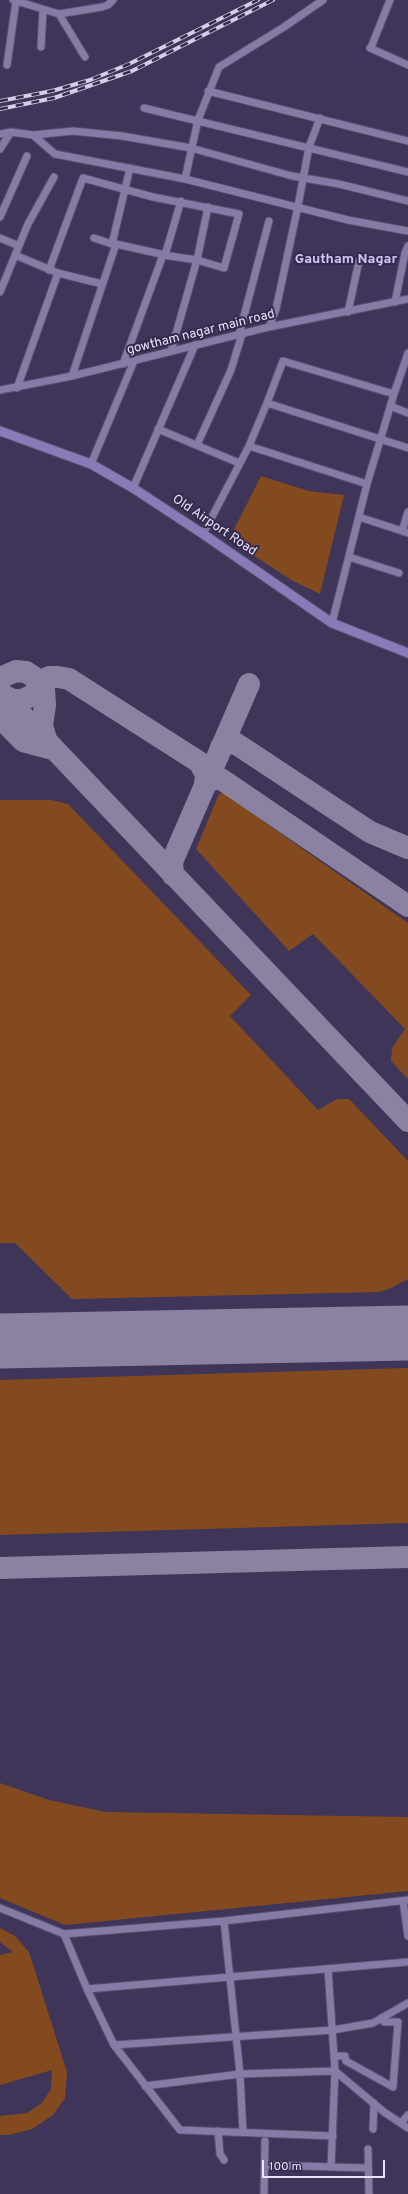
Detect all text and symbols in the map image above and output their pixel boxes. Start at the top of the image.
district label: Gautham Nagar [295,252,397,268]
street label: gowtham nagar main road [125,307,277,359]
street label: Old Airport Road [169,492,259,560]
scale bar [264,2152,387,2178]
text: 100 m [269,2159,302,2175]

